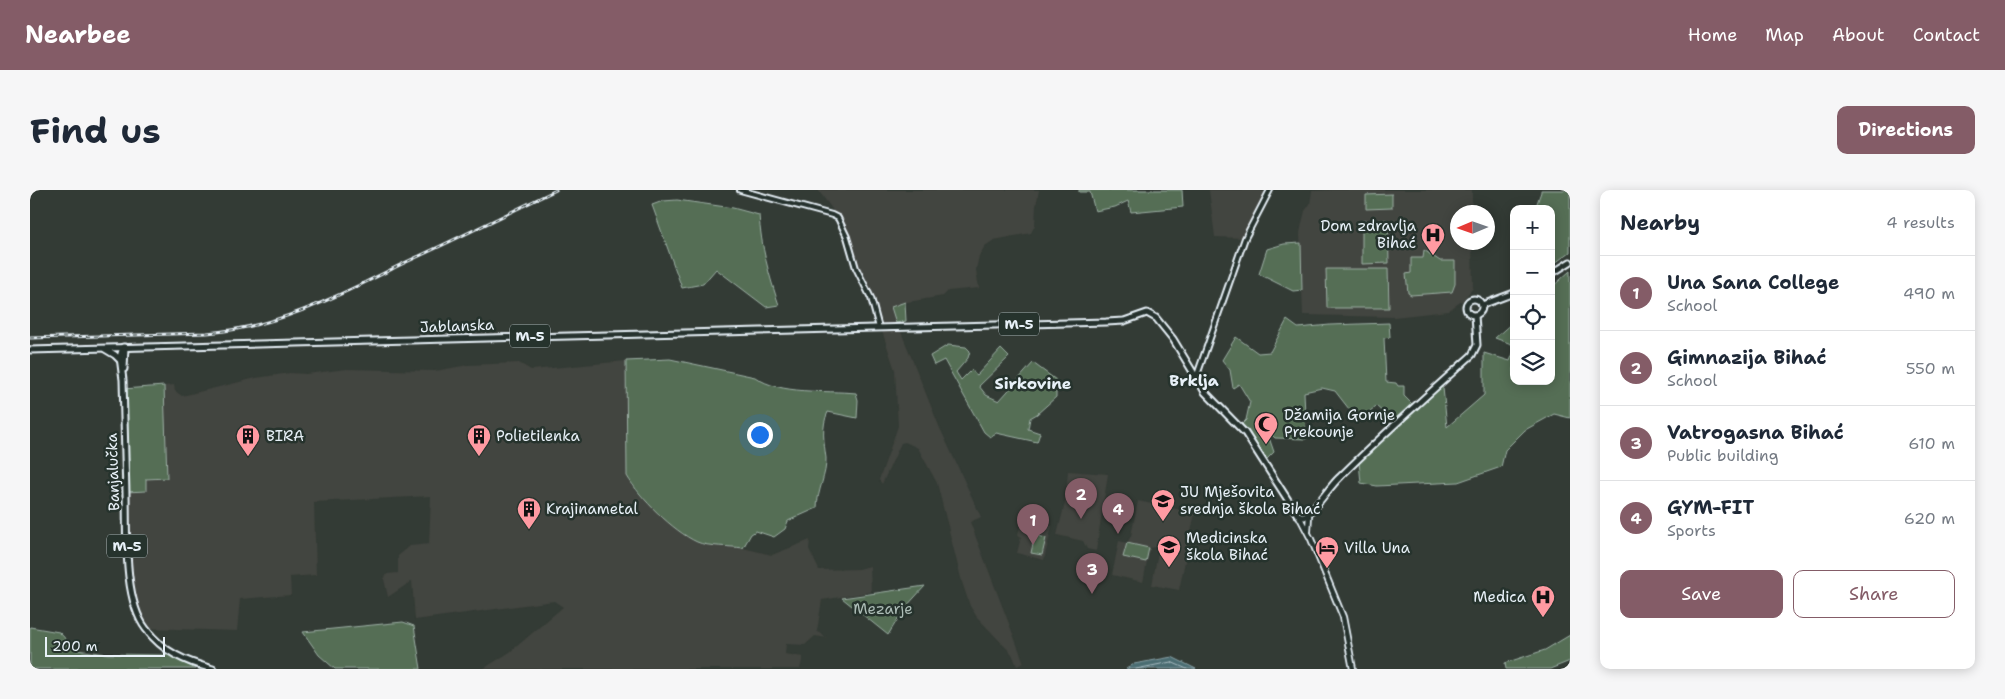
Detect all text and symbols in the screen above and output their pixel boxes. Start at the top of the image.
text: Nearbee [25,19,131,51]
text: Home [1688,23,1737,47]
text: Map [1765,23,1804,47]
text: About [1832,23,1885,47]
text: Contact [1913,23,1980,47]
button: Directions [1837,106,1975,154]
text: Find us [30,107,161,154]
north arrow [1450,205,1495,250]
map controls [1510,205,1555,385]
button: + [1510,205,1555,250]
text: Nearby [1620,209,1700,237]
text: 4 results [1886,212,1955,233]
place label: Dom zdravlja Bihać [1320,216,1417,253]
hospital icon: Dom zdravlja Bihać [1420,222,1446,256]
button: − [1510,250,1555,295]
text: Una Sana College [1667,270,1839,295]
text: 1 [1632,283,1640,304]
text: 490 m [1903,283,1955,304]
button: locate [1510,295,1555,340]
text: School [1667,295,1717,316]
road number: M-5 [999,312,1039,336]
street label: Jablanska [419,315,495,337]
road number: M-5 [510,324,550,348]
button: layers [1510,340,1555,385]
text: Gimnazija Bihać [1667,345,1827,370]
text: 2 [1630,358,1642,379]
text: 550 m [1906,358,1955,379]
district label: Brklja [1169,370,1219,391]
text: School [1667,370,1717,391]
district label: Sirkovine [995,373,1072,394]
place label: Džamija Gornje Prekounje [1284,405,1395,442]
mosque icon: Džamija Gornje Prekounje [1253,411,1279,445]
text: Vatrogasna Bihać [1667,420,1844,445]
your location [747,422,773,448]
building icon: BIRA [235,423,261,457]
building icon: Polietilenka [466,423,492,457]
place label: BIRA [266,426,304,446]
place label: Polietilenka [496,426,580,446]
street label: Banjalučka [102,432,124,511]
text: 3 [1630,433,1642,454]
text: 610 m [1908,433,1955,454]
text: Public building [1667,445,1779,466]
pin: 2 [1065,478,1097,519]
place label: JU Mješovita srednja škola Bihać [1180,482,1321,519]
school or university icon: JU Mješovita srednja škola Bihać [1150,488,1176,522]
pin: 4 [1102,493,1134,534]
text: GYM-FIT [1667,495,1754,520]
building icon: Krajinametal [516,496,542,530]
place label: Krajinametal [546,499,638,519]
pin: 1 [1017,504,1049,545]
text: 4 [1630,508,1642,529]
text: 620 m [1904,508,1955,529]
text: Sports [1667,520,1716,541]
place label: Medicinska škola Bihać [1186,528,1268,565]
road number: M-5 [107,534,147,558]
school or university icon: Medicinska škola Bihać [1156,534,1182,568]
hotel icon: Villa Una [1314,535,1340,569]
place label: Villa Una [1344,538,1411,558]
pin: 3 [1076,553,1108,594]
button: Save [1620,570,1783,618]
button: Share [1793,570,1955,618]
hospital icon: Medica [1530,584,1556,618]
place label: Medica [1473,587,1527,607]
park label: Mezarje [853,599,913,619]
scale bar [45,634,165,657]
text: 200 m [52,637,98,655]

